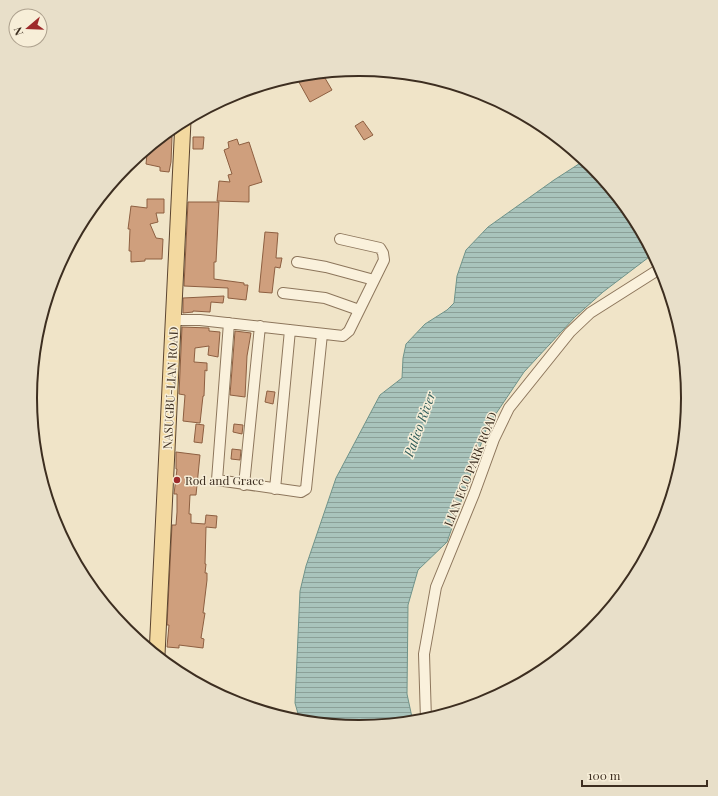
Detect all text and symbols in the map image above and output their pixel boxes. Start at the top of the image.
north arrow [8,8,48,48]
text: N [10,25,26,38]
street label: NASUGBU-LIAN ROAD [159,326,181,450]
water label: Palico River [399,389,439,460]
street label: LIAN ECO PARK ROAD [440,409,500,529]
place label: Rod and Grace [185,472,264,488]
marker: Rod and Grace [172,475,182,485]
scale bar [582,762,707,788]
text: 100 m [588,767,621,783]

